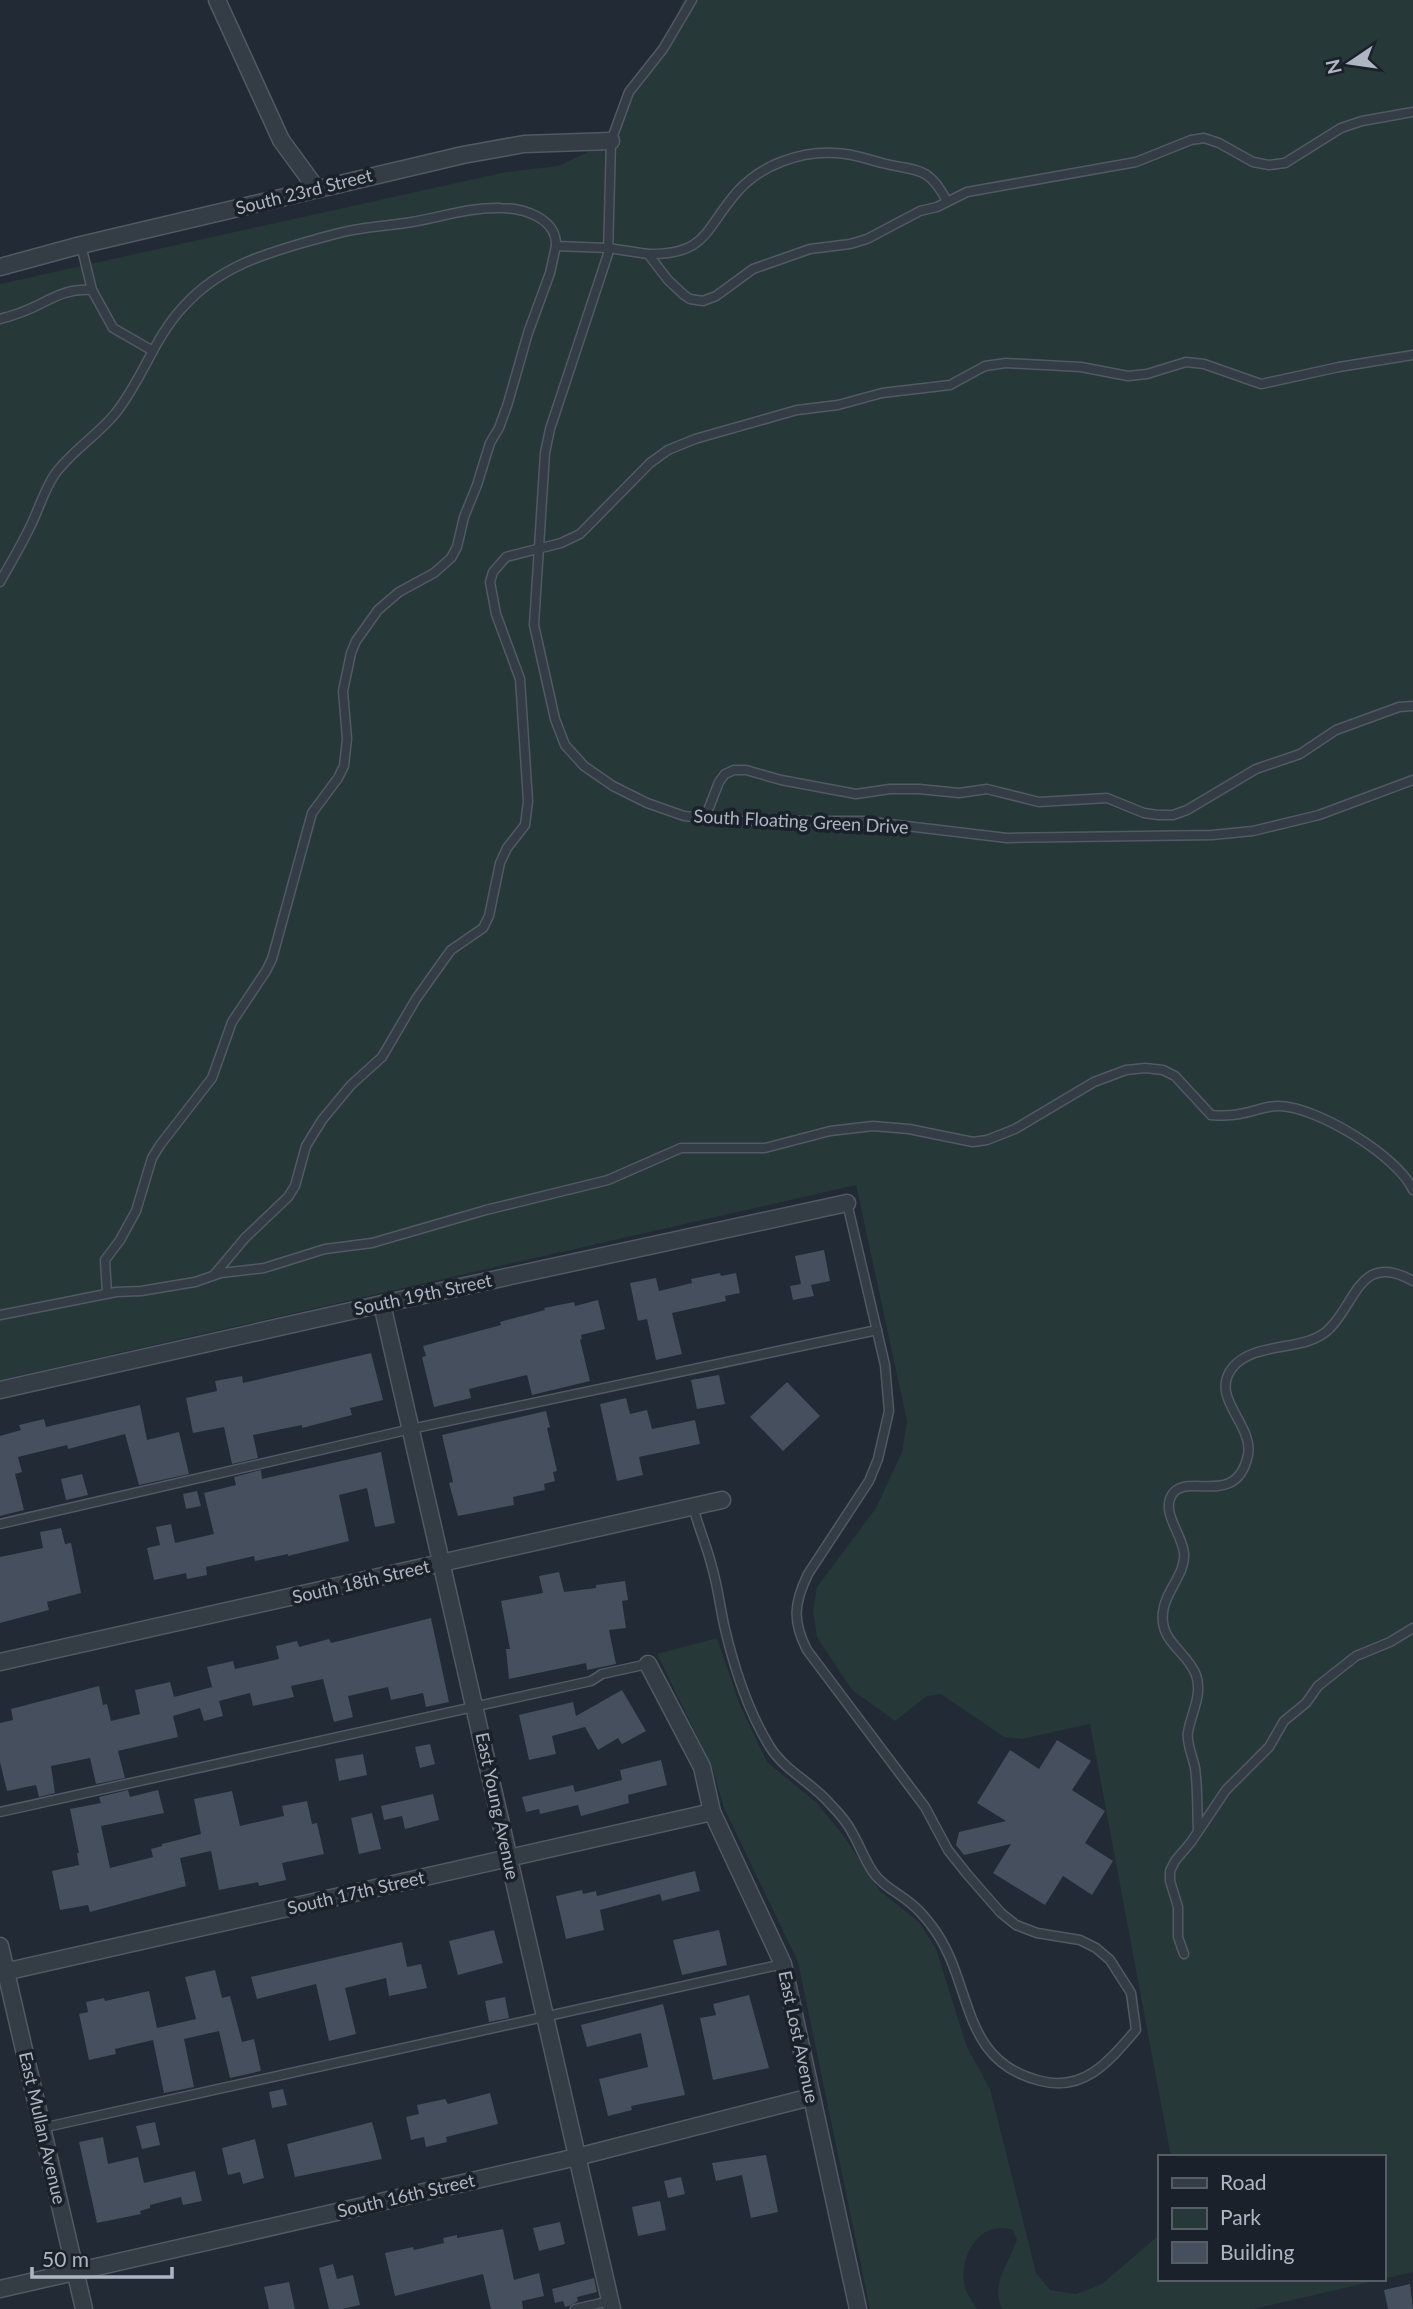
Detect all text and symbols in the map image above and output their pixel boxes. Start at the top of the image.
north arrow [1315,28,1385,98]
text: N [1320,57,1346,77]
street label: South 23rd Street [233,163,375,219]
street label: South Floating Green Drive [693,804,909,838]
street label: South 19th Street [352,1269,494,1319]
street label: South 18th Street [290,1554,432,1608]
street label: East Young Avenue [472,1730,524,1881]
street label: South 17th Street [285,1865,427,1919]
street label: East Lost Avenue [774,1969,824,2105]
street label: East Mullan Avenue [15,2049,71,2206]
legend [1158,2155,1385,2281]
street label: South 16th Street [335,2168,477,2222]
text: Road [1220,2169,1267,2194]
text: Park [1220,2204,1261,2229]
scale bar [32,2236,172,2280]
text: Building [1220,2239,1295,2264]
text: 50 m [42,2246,89,2271]

